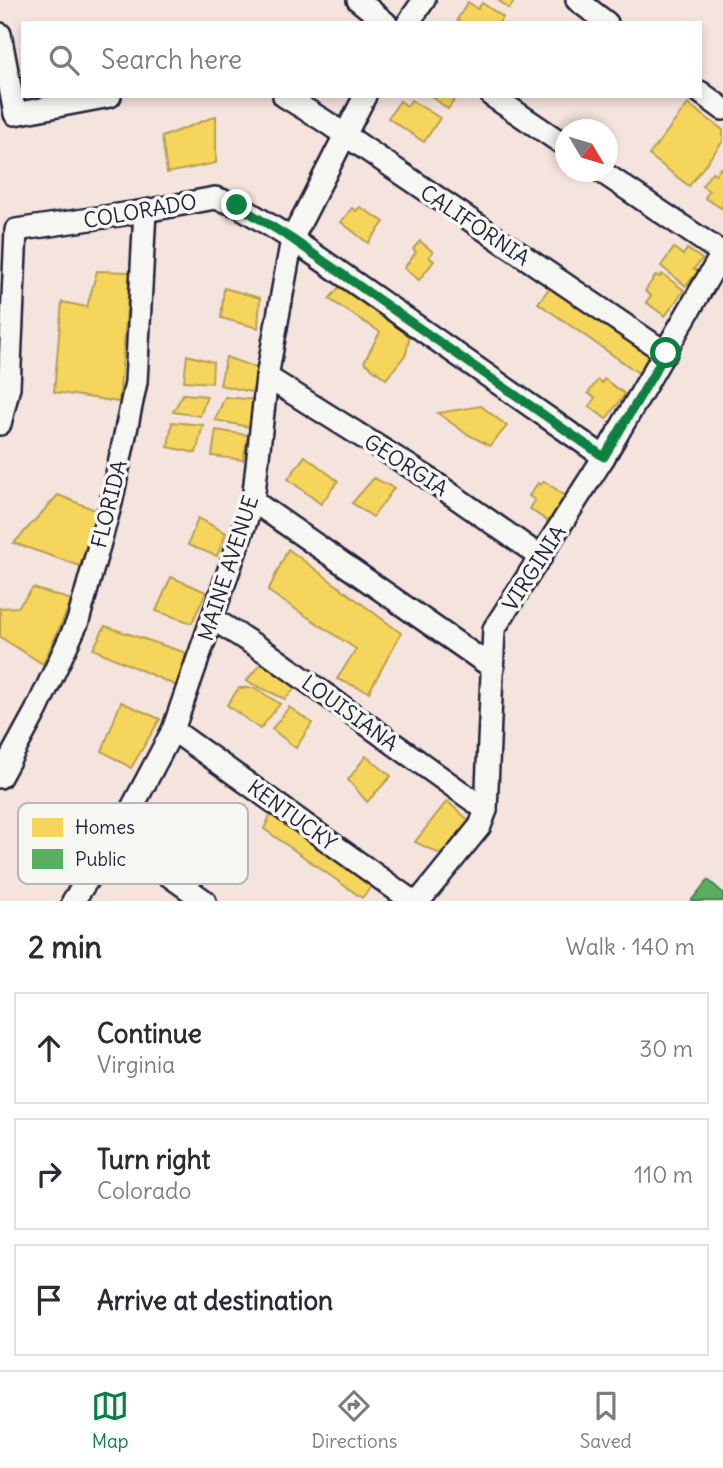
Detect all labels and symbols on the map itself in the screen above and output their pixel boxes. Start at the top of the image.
north arrow [555,119,618,182]
street label: CALIFORNIA [415,178,535,272]
street label: COLORADO [81,188,199,234]
route end [221,189,252,220]
route start [650,337,681,368]
street label: GEORGIA [359,428,453,502]
street label: FLORIDA [85,457,133,551]
street label: MAINE AVENUE [192,492,264,644]
street label: VIRGINIA [496,520,572,616]
street label: LOUISIANA [296,669,404,757]
street label: KENTUCKY [242,774,342,857]
legend [18,803,248,884]
text: Homes [75,815,135,839]
text: Public [75,847,126,871]

